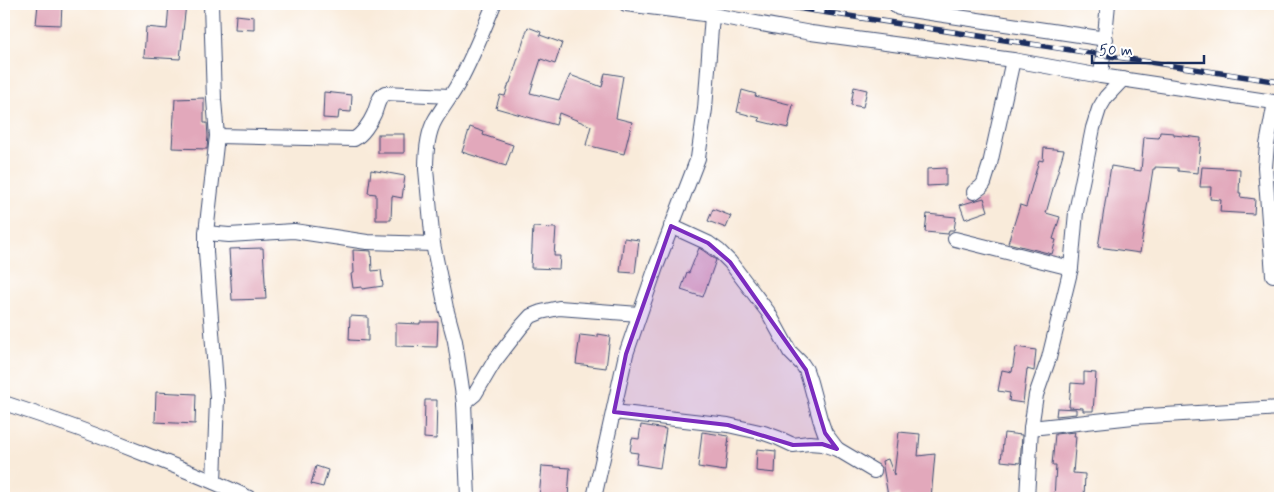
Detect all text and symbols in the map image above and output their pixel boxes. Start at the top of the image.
scale bar [1092,32,1204,64]
text: 50 m [1099,41,1133,61]

